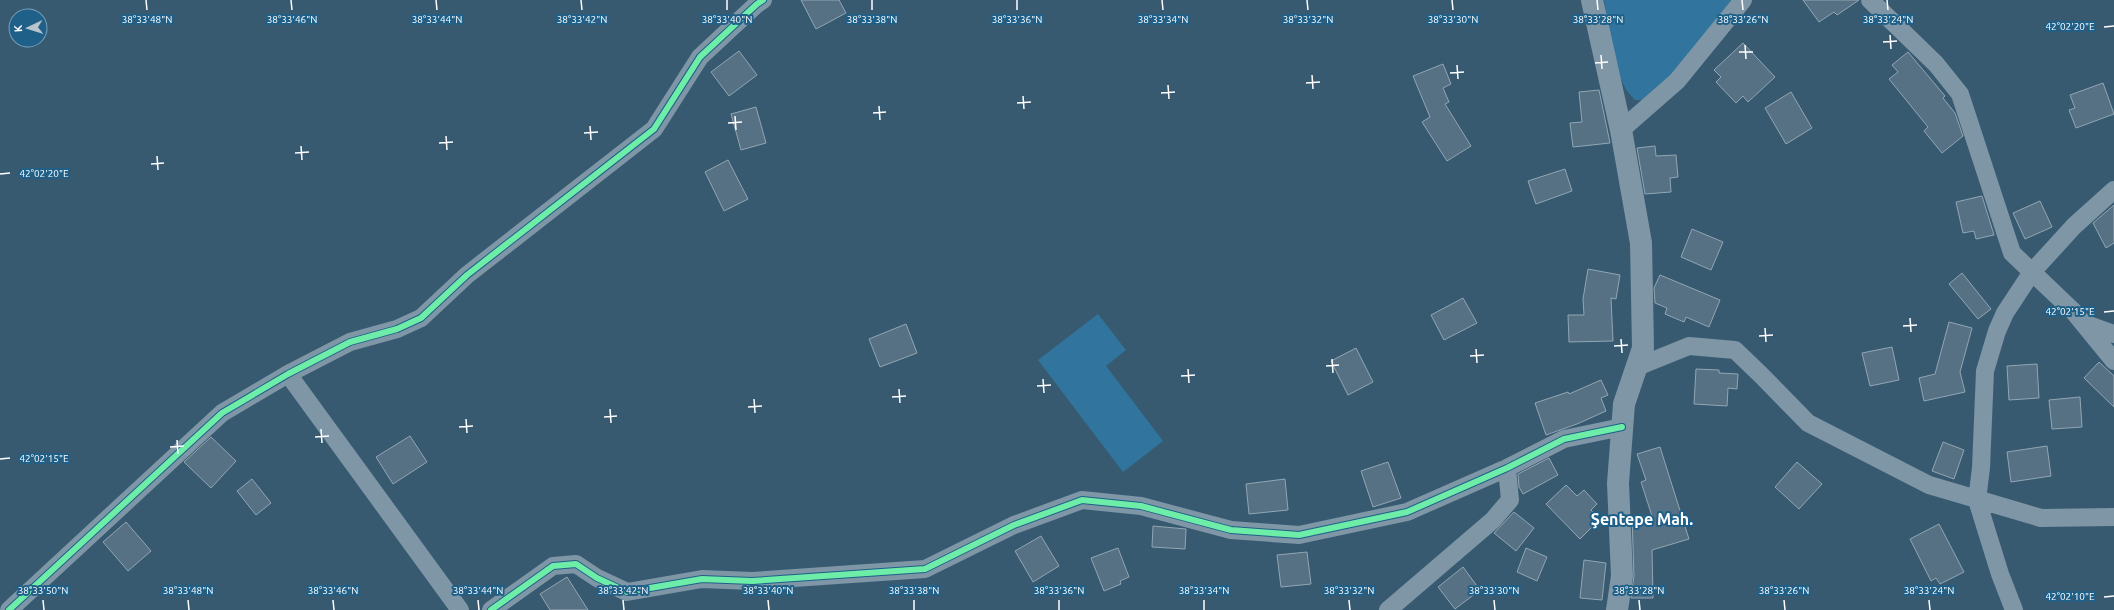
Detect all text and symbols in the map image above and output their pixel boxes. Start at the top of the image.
north arrow [8,8,48,48]
text: 38°33'48"N [122,14,172,25]
text: 38°33'46"N [267,14,317,25]
text: 38°33'44"N [412,14,462,25]
text: 38°33'42"N [557,14,607,25]
text: 38°33'40"N [702,14,752,25]
text: 38°33'38"N [847,14,897,25]
text: 38°33'36"N [992,14,1042,25]
text: 38°33'34"N [1138,14,1188,25]
text: 38°33'32"N [1283,14,1333,25]
text: 38°33'30"N [1428,14,1478,25]
text: 38°33'28"N [1573,14,1623,25]
text: 38°33'26"N [1718,14,1768,25]
text: 38°33'24"N [1863,14,1913,25]
text: 42°02'20"E [2045,21,2095,32]
text: K [12,24,24,33]
text: 42°02'20"E [19,168,69,179]
text: 42°02'15"E [2045,306,2095,317]
text: 42°02'15"E [19,453,69,464]
district label: Şentepe Mah. [1591,510,1693,529]
text: 38°33'50"N [18,585,68,596]
text: 38°33'48"N [163,585,213,596]
text: 38°33'46"N [308,585,358,596]
text: 38°33'44"N [453,585,503,596]
text: 38°33'42"N [598,585,648,596]
text: 38°33'40"N [743,585,793,596]
text: 38°33'38"N [889,585,939,596]
text: 38°33'36"N [1034,585,1084,596]
text: 38°33'34"N [1179,585,1229,596]
text: 38°33'32"N [1324,585,1374,596]
text: 38°33'30"N [1469,585,1519,596]
text: 38°33'28"N [1614,585,1664,596]
text: 38°33'26"N [1759,585,1809,596]
text: 38°33'24"N [1904,585,1954,596]
text: 42°02'10"E [2045,591,2095,602]

